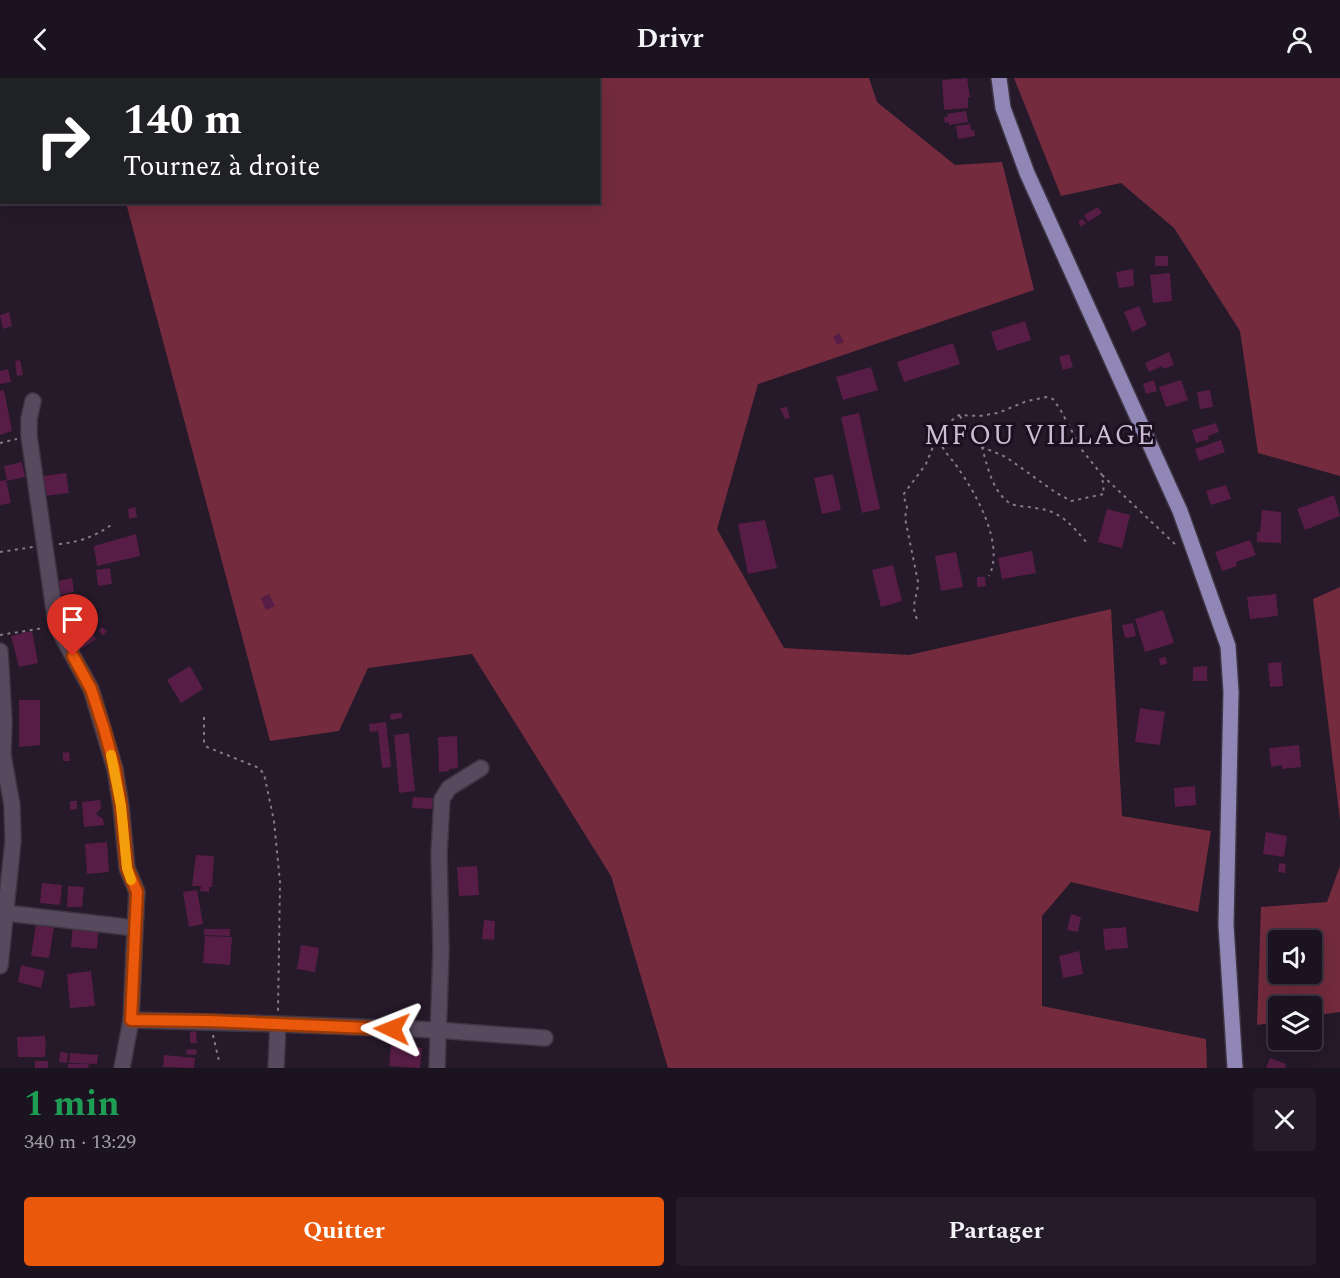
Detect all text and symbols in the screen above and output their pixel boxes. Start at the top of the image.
text: Drivr [637,18,703,60]
icon: back [24,23,57,56]
icon: person [1283,23,1316,56]
text: 140 m [123,89,242,152]
icon: right [24,102,102,180]
text: Tournez à droite [123,146,320,188]
district label: MFOU VILLAGE [924,415,1156,457]
pin [47,594,98,656]
icon: arrive [56,603,89,636]
map controls [1268,930,1322,1050]
button: sound [1268,930,1322,984]
button: layers [1268,996,1322,1050]
position arrow [360,997,424,1061]
text: 1 min [24,1077,120,1132]
button: close [1253,1088,1316,1151]
text: 340 m · 13:29 [24,1127,136,1157]
button: Quitter [24,1197,664,1266]
button: Partager [676,1197,1316,1266]

